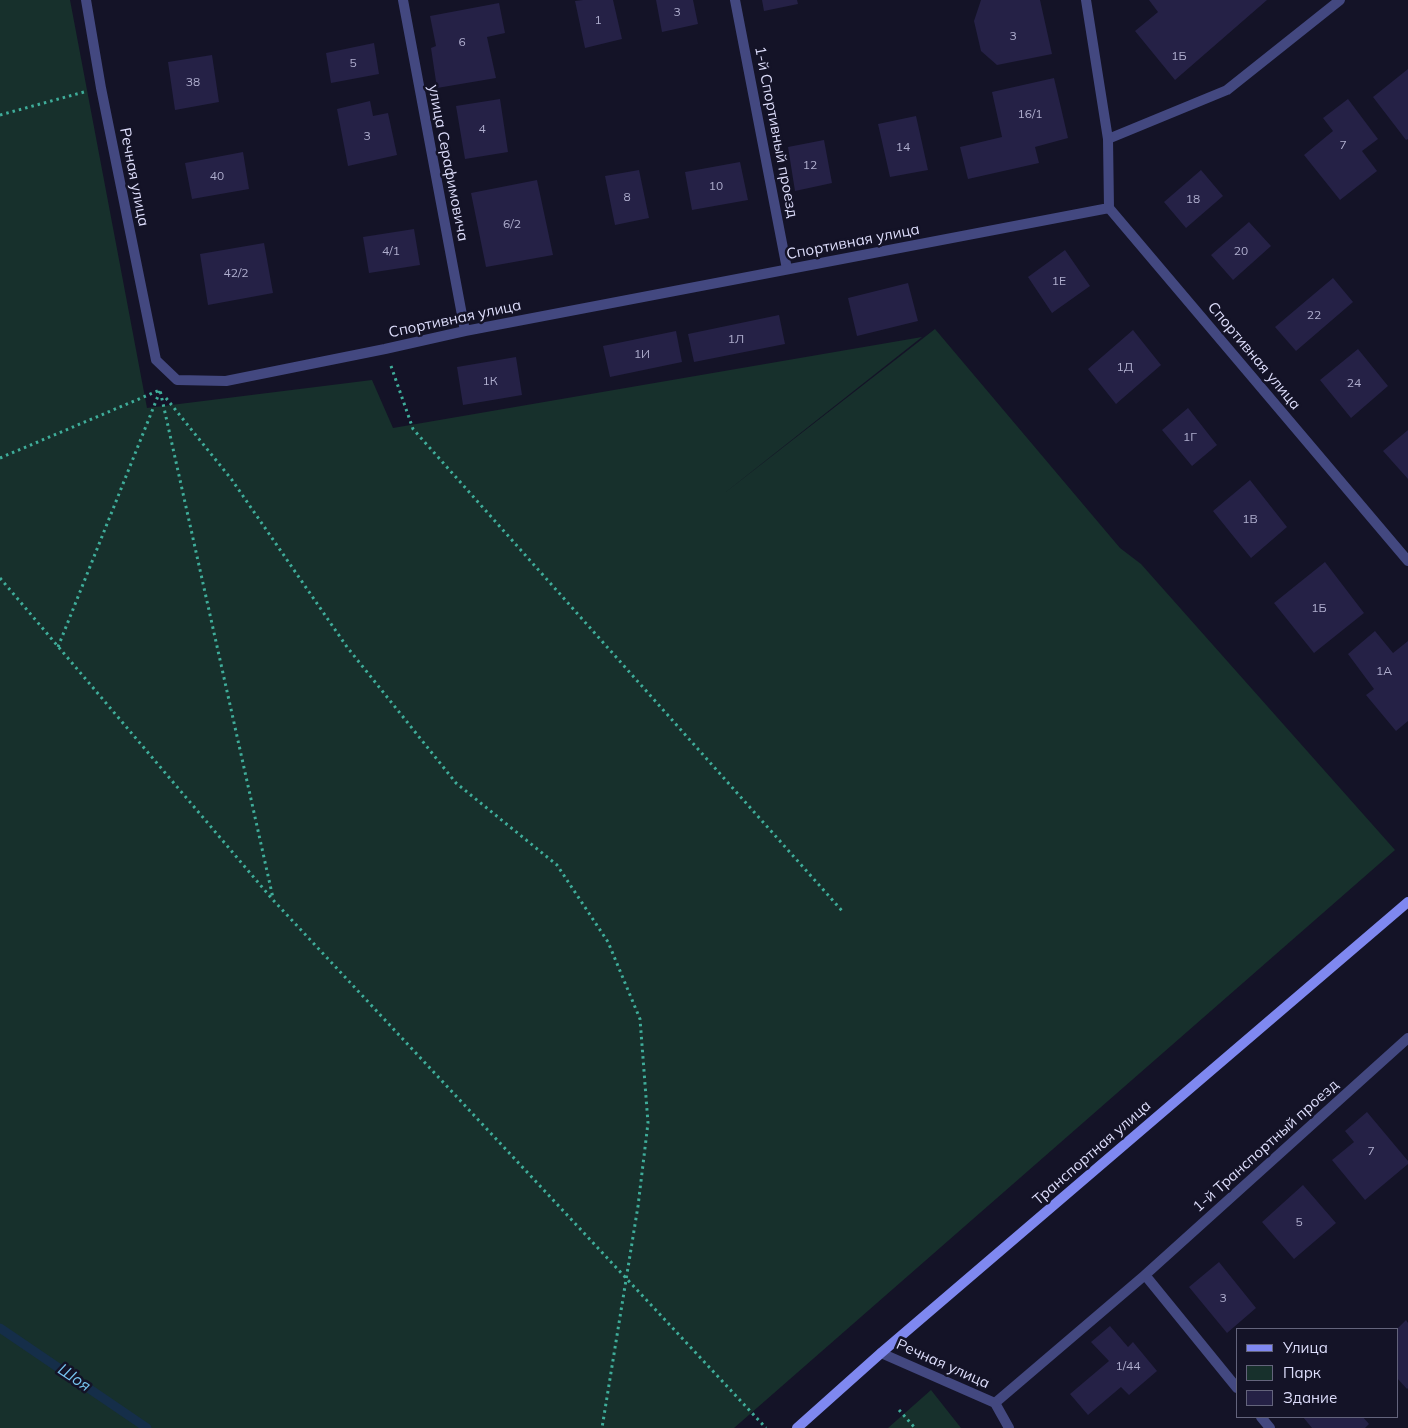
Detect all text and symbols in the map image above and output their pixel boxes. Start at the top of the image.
house number: 3 [673,5,681,19]
house number: 1 [594,13,602,27]
house number: 3 [1009,29,1017,43]
house number: 6 [458,35,466,49]
street label: 1-й Спортивный проезд [751,45,801,219]
house number: 1Б [1171,49,1187,63]
house number: 5 [349,56,357,70]
house number: 38 [186,75,200,89]
street label: улица Серафимовича [424,83,472,243]
house number: 16/1 [1017,107,1043,121]
house number: 4 [478,122,486,136]
street label: Речная улица [116,126,152,228]
house number: 3 [363,129,371,143]
house number: 7 [1339,138,1347,152]
house number: 14 [896,140,910,154]
house number: 12 [803,158,817,172]
house number: 40 [210,169,224,183]
house number: 10 [709,179,723,193]
house number: 8 [623,190,631,204]
house number: 18 [1186,192,1200,206]
house number: 6/2 [503,217,521,231]
street label: Спортивная улица [785,220,921,264]
house number: 4/1 [382,244,400,258]
house number: 20 [1234,244,1248,258]
house number: 42/2 [223,266,249,280]
house number: 1Е [1052,274,1066,288]
street label: Спортивная улица [387,296,523,342]
street label: Спортивная улица [1204,298,1304,414]
house number: 22 [1307,308,1321,322]
house number: 1Л [728,332,744,346]
house number: 1И [634,347,650,361]
house number: 1Д [1117,360,1133,374]
house number: 1К [482,374,498,388]
house number: 24 [1347,376,1361,390]
house number: 1Г [1183,430,1197,444]
house number: 1В [1242,512,1258,526]
house number: 1Б [1311,601,1327,615]
house number: 1А [1376,664,1392,678]
street label: 1-й Транспортный проезд [1190,1076,1342,1216]
street label: Транспортная улица [1029,1097,1155,1209]
house number: 7 [1367,1144,1375,1158]
house number: 5 [1295,1215,1303,1229]
house number: 3 [1219,1291,1227,1305]
legend [1236,1328,1398,1418]
street label: Речная улица [894,1335,992,1393]
text: Улица [1283,1338,1328,1357]
house number: 1/44 [1115,1359,1141,1373]
water label: Шоя [54,1360,94,1396]
text: Парк [1283,1363,1321,1382]
text: Здание [1283,1388,1337,1407]

